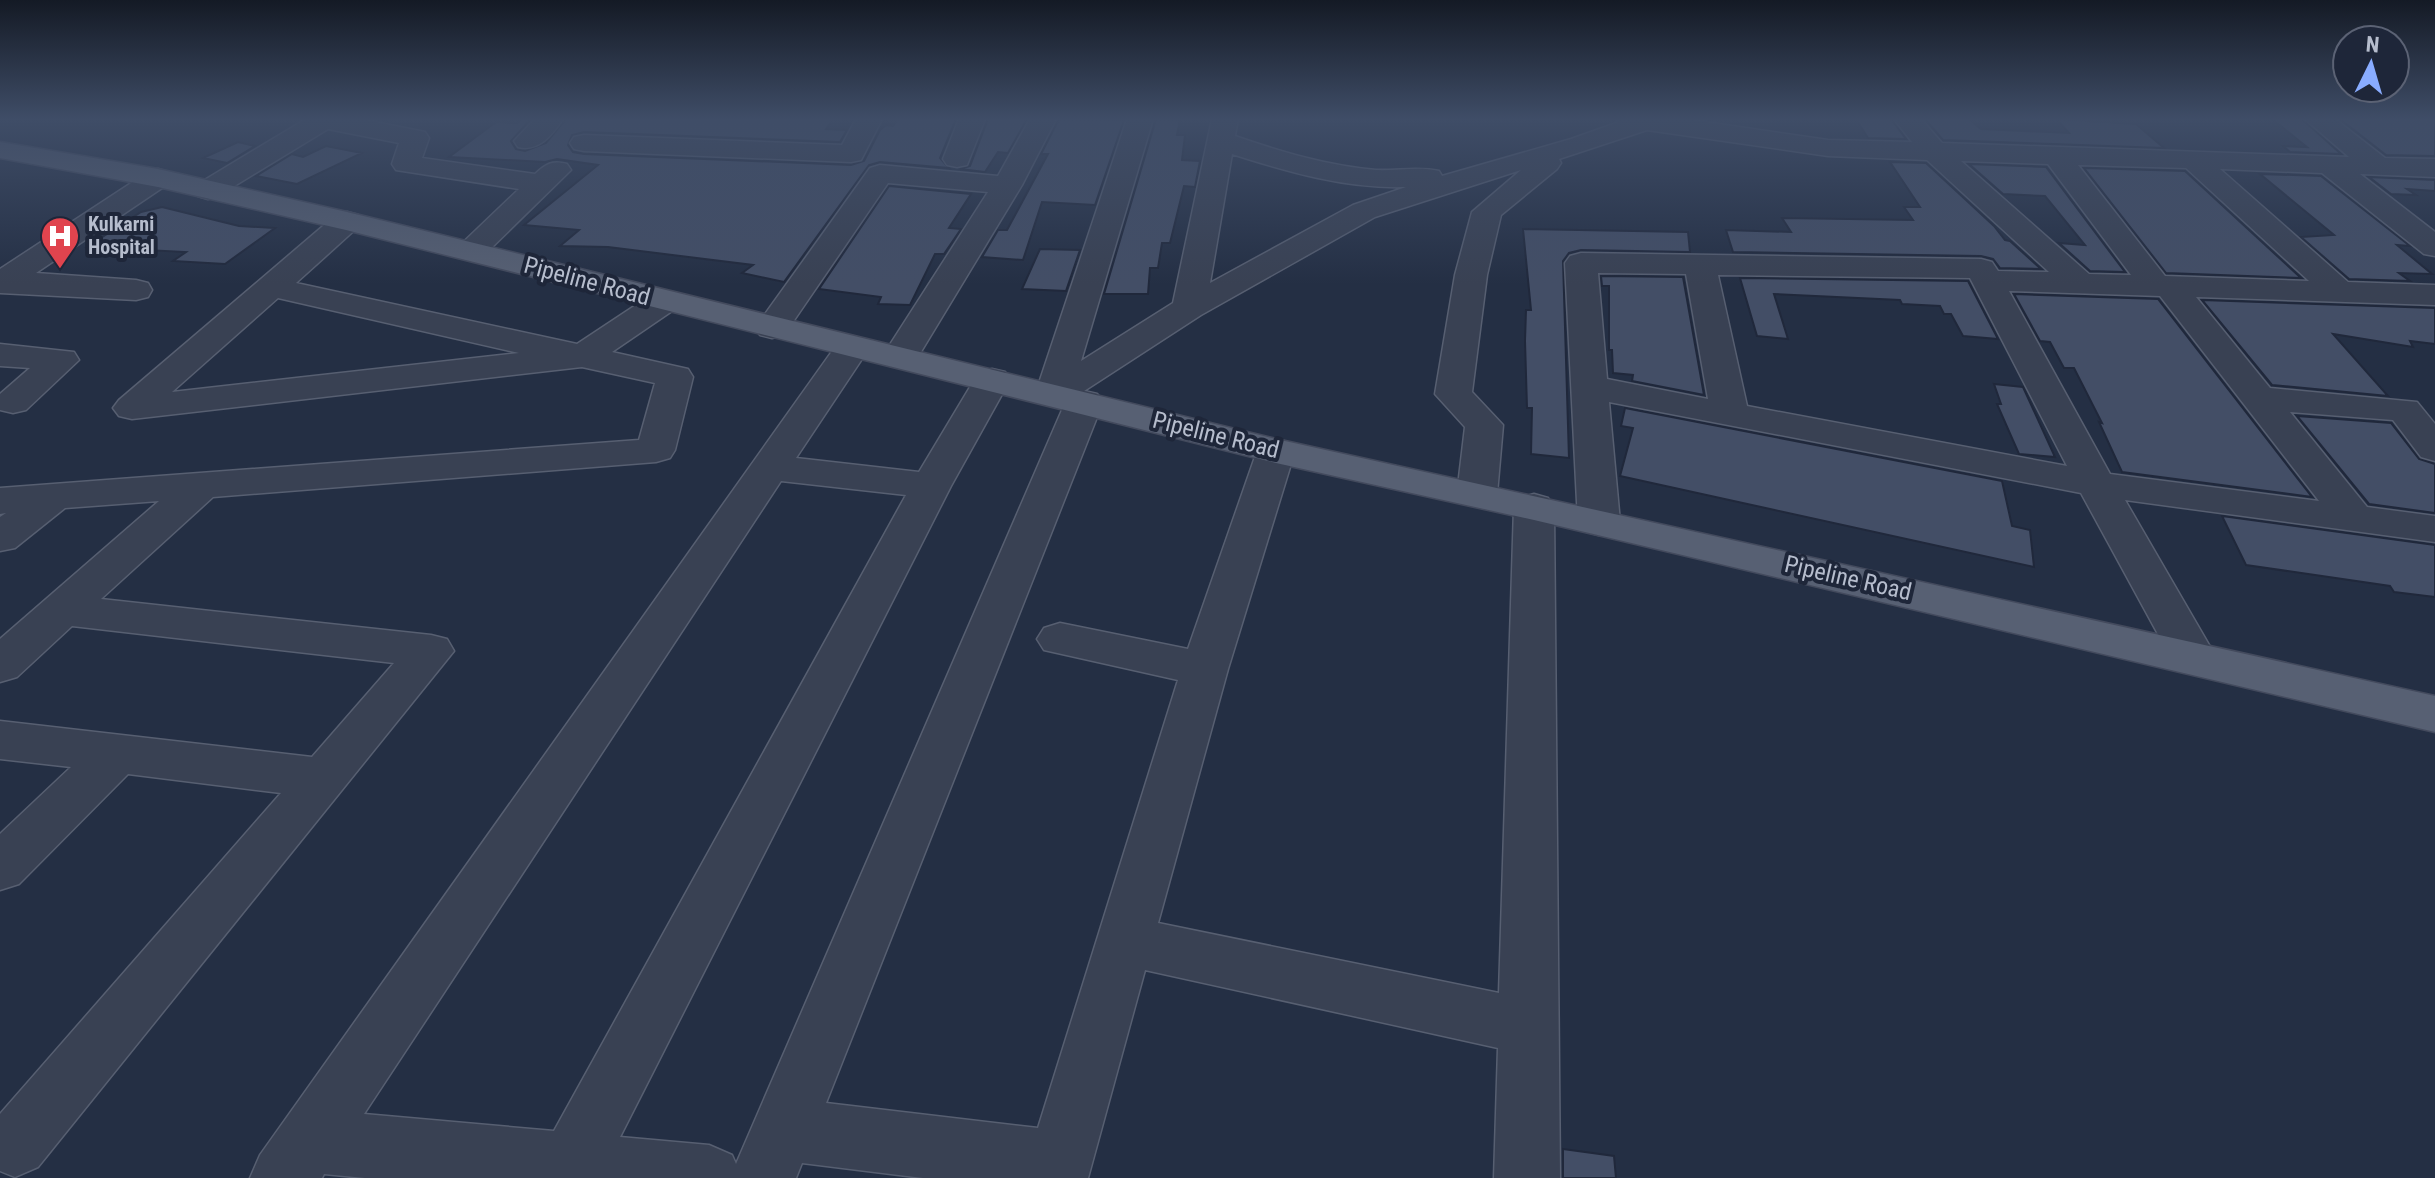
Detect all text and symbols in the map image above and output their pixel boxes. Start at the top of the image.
north arrow [2331,24,2411,104]
text: N [2365,32,2381,58]
place label: Kulkarni Hospital [88,212,155,259]
hospital icon: Kulkarni Hospital [39,215,81,270]
street label: Pipeline Road [521,251,653,311]
street label: Pipeline Road [1150,406,1282,464]
street label: Pipeline Road [1782,550,1914,606]

